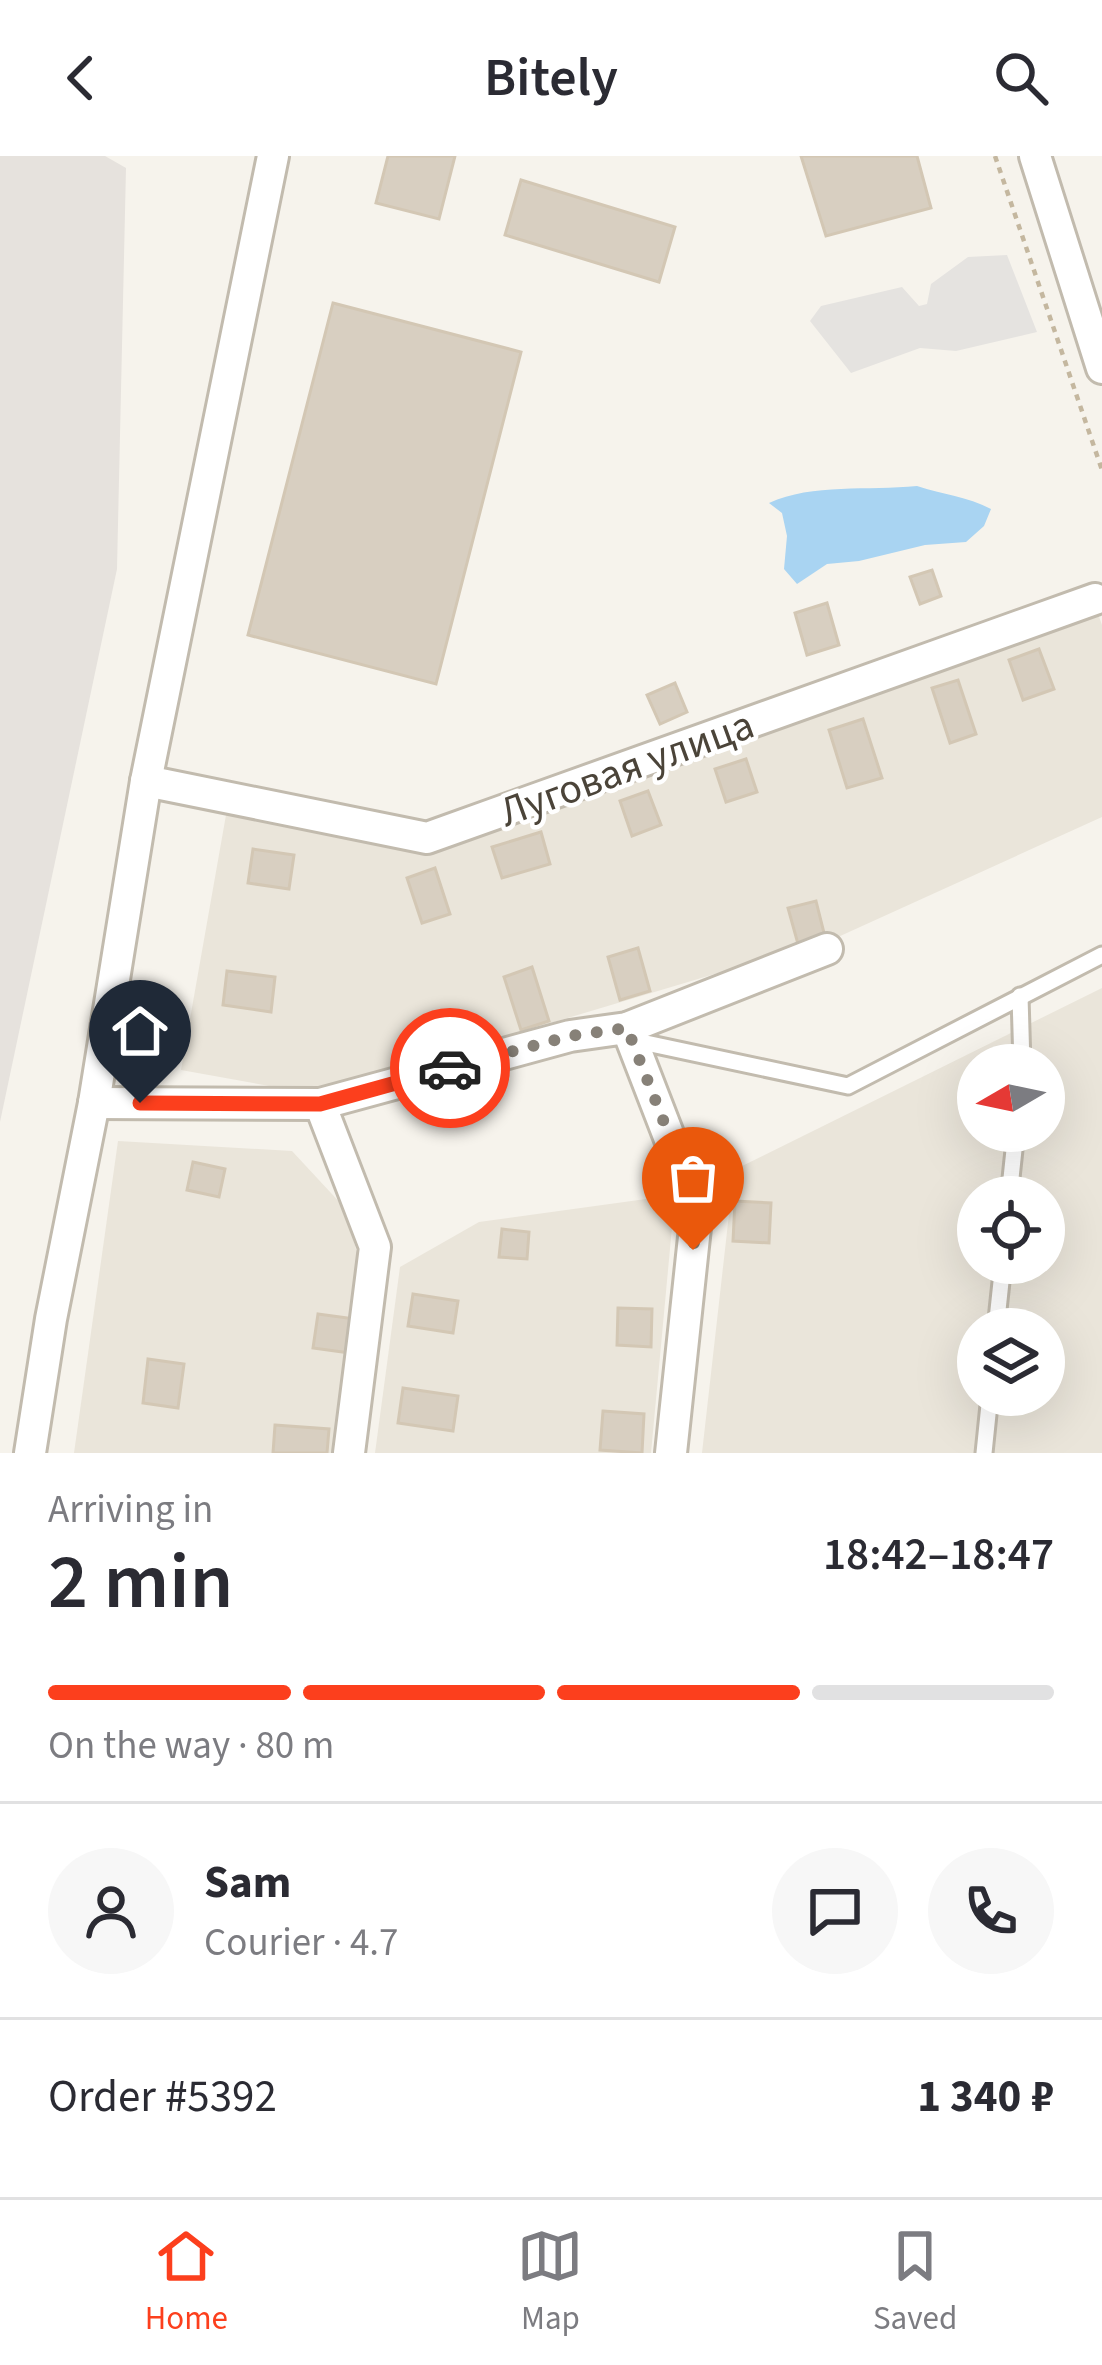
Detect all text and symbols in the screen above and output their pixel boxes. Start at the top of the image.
text: Bitely [484,40,618,117]
icon: back [48,45,114,111]
icon: search [988,45,1054,111]
street label: Луговая улица [491,695,762,843]
pin [89,980,191,1103]
icon: home [107,998,173,1064]
courier [390,1008,510,1128]
icon: car [417,1035,483,1101]
north arrow [957,1044,1065,1152]
map controls [957,1044,1065,1416]
pin [642,1127,744,1250]
icon: bag [660,1145,726,1211]
button: locate [957,1176,1065,1284]
button: layers [957,1308,1065,1416]
text: Arriving in [48,1482,213,1538]
text: 18:42–18:47 [823,1523,1054,1587]
text: 2 min [48,1527,233,1638]
text: On the way · 80 m [48,1718,334,1774]
button: person [48,1848,174,1974]
button: chat [772,1848,898,1974]
button: phone [928,1848,1054,1974]
text: Sam [204,1851,291,1915]
text: Courier · 4.7 [204,1915,398,1971]
text: Order #5392 [48,2065,277,2129]
text: 1 340 ₽ [917,2065,1054,2129]
tab: Home [145,2223,228,2342]
tab: Map [517,2223,583,2342]
tab: Saved [873,2223,957,2342]

